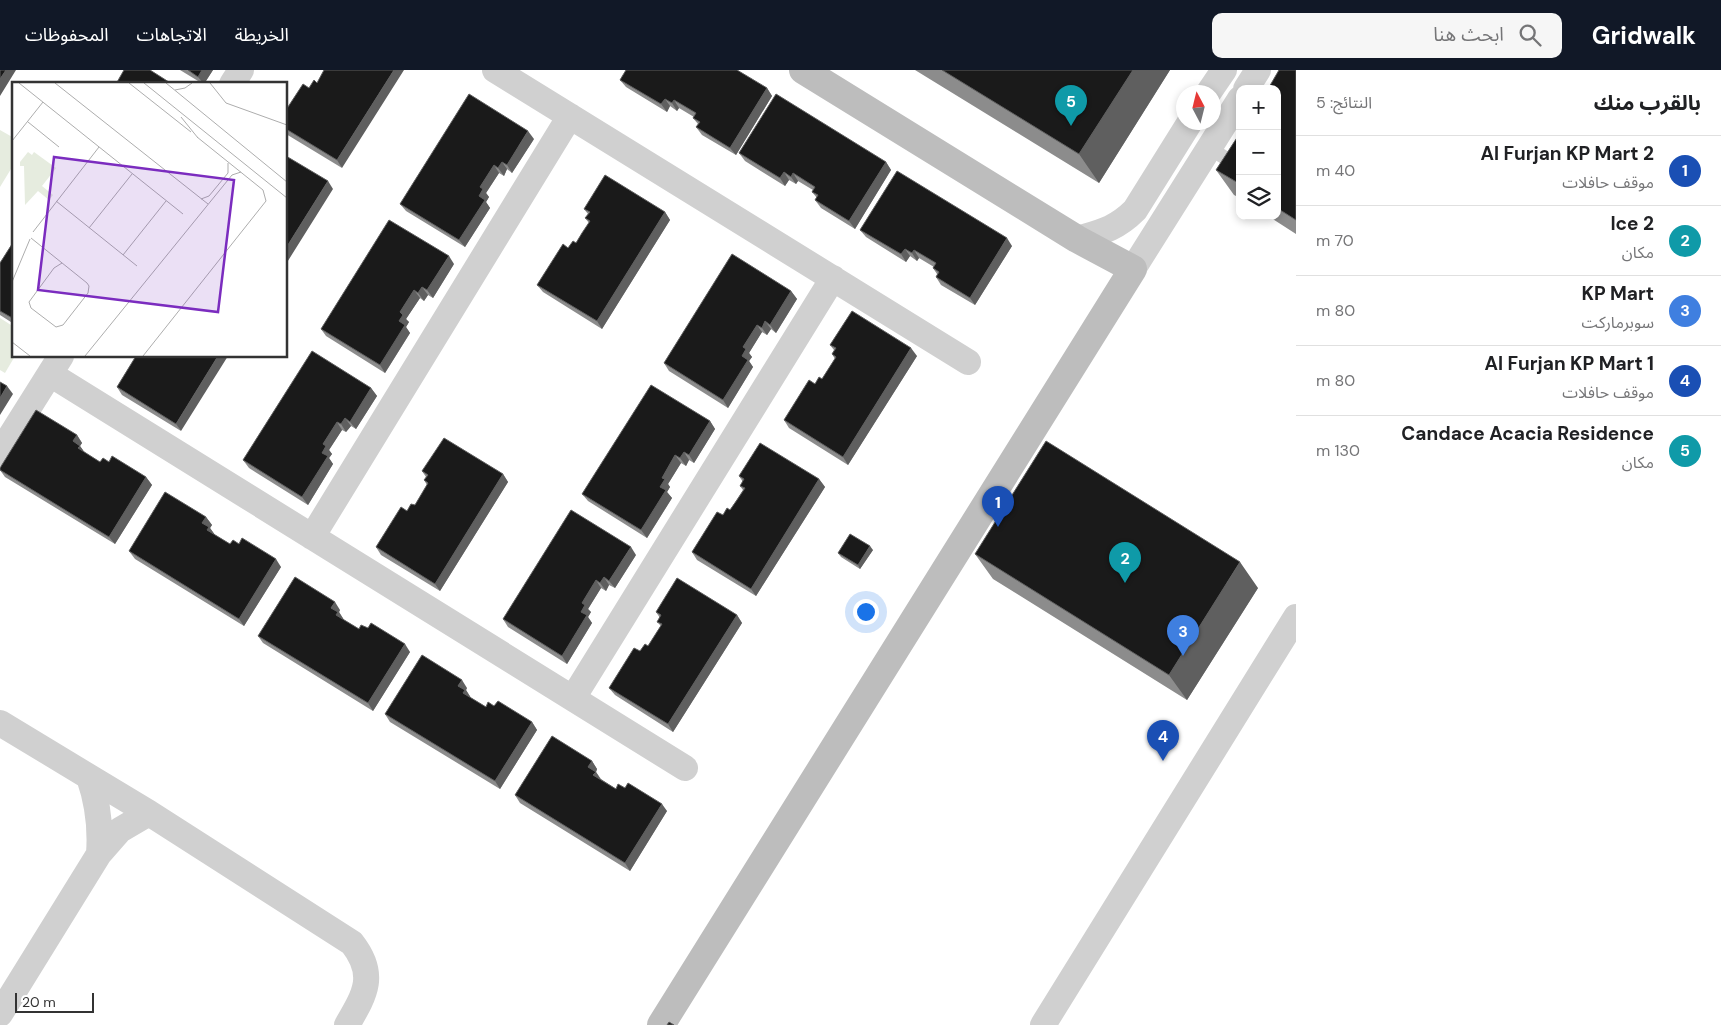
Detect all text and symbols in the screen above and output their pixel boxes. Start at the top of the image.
search box [1212,13,1562,58]
text: Gridwalk [1592,20,1696,51]
icon: search [1516,21,1544,49]
text: ابحث هنا [1433,22,1504,47]
text: المحفوظات [25,23,109,47]
text: الاتجاهات [137,23,207,47]
text: الخريطة [235,23,289,47]
inset map [12,82,288,358]
pin: 5 [1055,85,1087,126]
north arrow [1176,85,1221,130]
map controls [1236,85,1281,220]
button: + [1236,85,1281,130]
text: بالقرب منك [1594,89,1701,117]
text: النتائج: 5 [1316,92,1372,113]
button: − [1236,130,1281,175]
text: Al Furjan KP Mart 2 [1480,141,1654,166]
text: 40 m [1316,160,1355,181]
text: 1 [1682,160,1688,181]
text: موقف حافلات [1562,172,1654,193]
button: layers [1236,175,1281,220]
text: Ice 2 [1610,211,1654,236]
text: 70 m [1316,230,1354,251]
text: 2 [1680,230,1690,251]
text: مكان [1622,242,1654,263]
text: KP Mart [1581,281,1654,306]
text: 80 m [1316,300,1355,321]
text: 3 [1680,300,1690,321]
text: سوبرماركت [1582,312,1654,333]
text: Al Furjan KP Mart 1 [1485,351,1654,376]
text: 80 m [1316,370,1355,391]
text: 4 [1680,370,1690,391]
text: موقف حافلات [1562,382,1654,403]
text: Candace Acacia Residence [1401,421,1654,446]
text: 130 m [1316,440,1360,461]
text: 5 [1680,440,1690,461]
text: مكان [1622,452,1654,473]
pin: 1 [982,486,1014,527]
pin: 2 [1109,542,1141,583]
your location [853,599,879,625]
pin: 3 [1167,615,1199,656]
pin: 4 [1147,720,1179,761]
scale bar [15,990,94,1013]
text: 20 m [22,993,56,1011]

